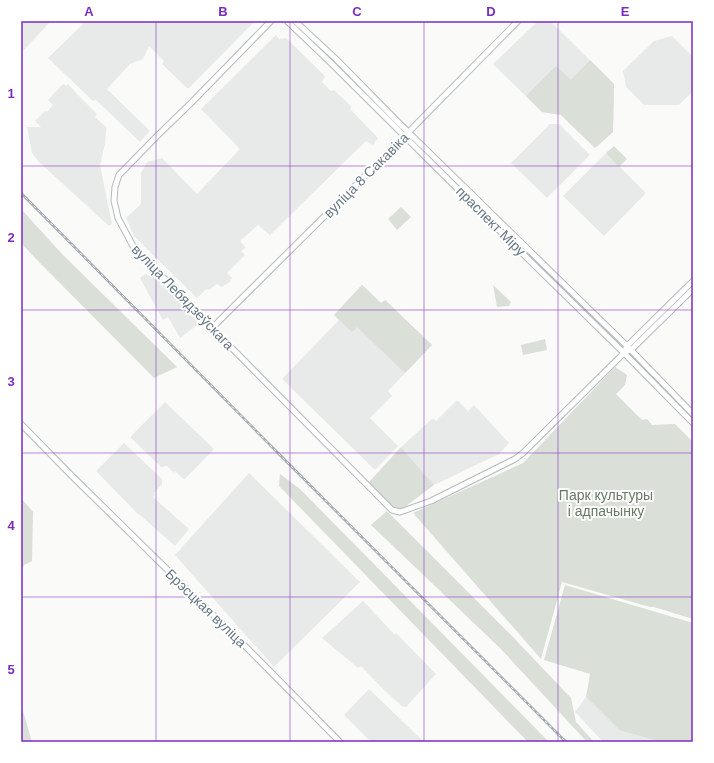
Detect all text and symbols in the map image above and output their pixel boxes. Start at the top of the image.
text: A [84,4,94,19]
text: B [218,4,228,19]
text: C [352,4,362,19]
text: D [486,4,496,19]
text: E [621,4,630,19]
text: 1 [7,86,15,101]
street label: вуліца 8 Сакавіка [320,129,412,221]
street label: праспект Міру [453,183,529,259]
text: 2 [7,230,15,245]
street label: вуліца Лебядзеўскага [129,241,237,353]
text: 3 [7,374,15,389]
park label: Парк культуры і адпачынку [559,487,653,519]
text: 4 [7,518,15,533]
street label: Брэсцкая вуліца [162,566,250,651]
text: 5 [7,662,15,677]

